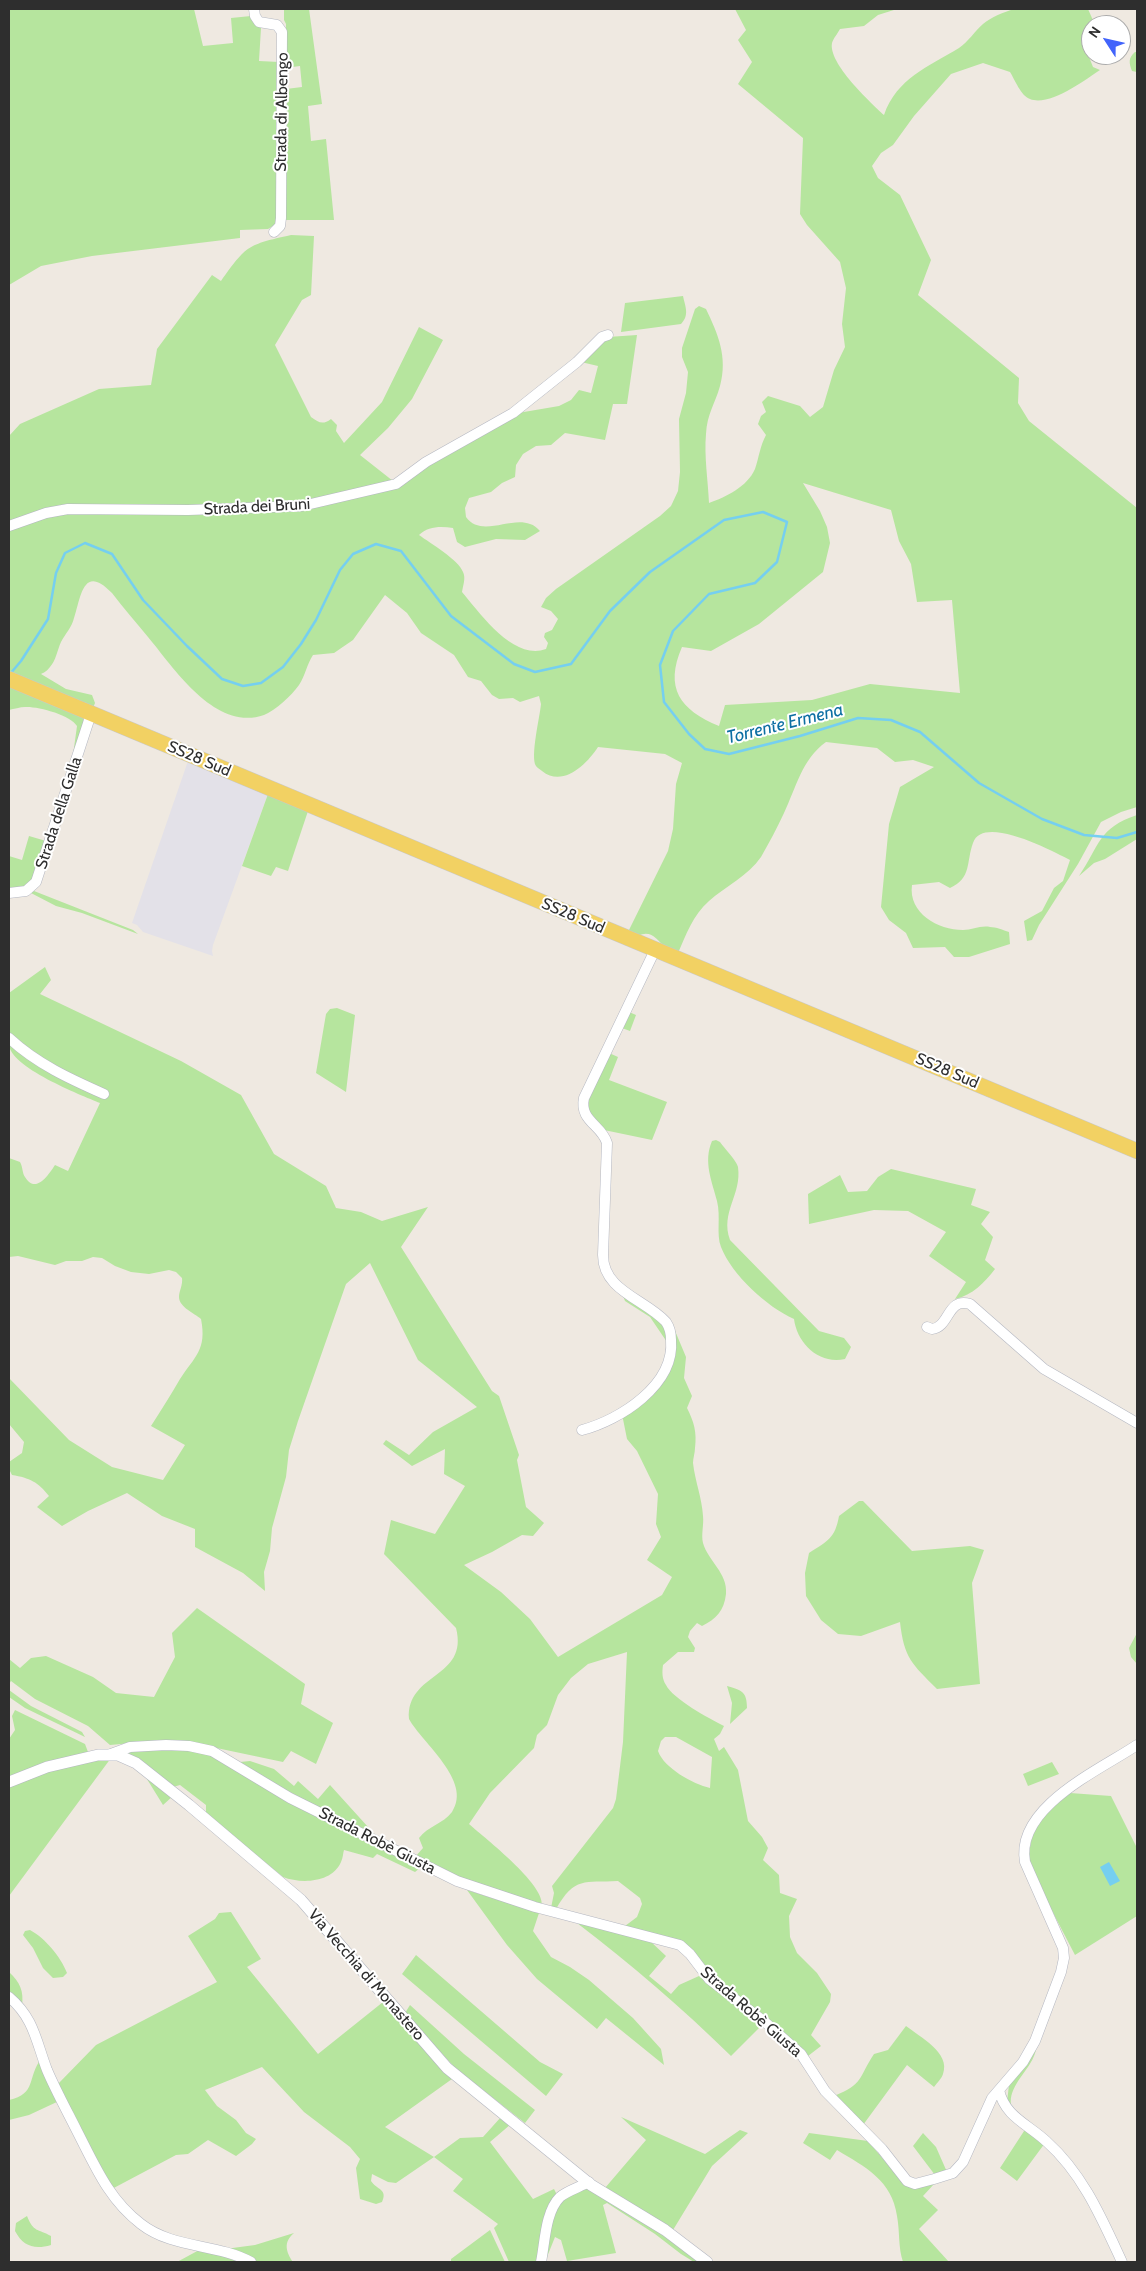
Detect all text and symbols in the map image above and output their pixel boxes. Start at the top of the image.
north arrow [1081,15,1131,65]
text: N [1084,23,1105,41]
street label: Strada di Albengo [271,52,293,172]
street label: Strada dei Bruni [203,495,311,519]
water label: Torrente Ermena [724,699,846,749]
street label: SS28 Sud [164,737,234,781]
street label: Strada della Galla [32,754,86,872]
street label: SS28 Sud [538,894,608,938]
street label: SS28 Sud [912,1049,982,1093]
street label: Strada Robè Giusta [316,1803,438,1879]
street label: Via Vecchia di Monastero [304,1905,428,2045]
street label: Strada Robè Giusta [696,1963,806,2061]

